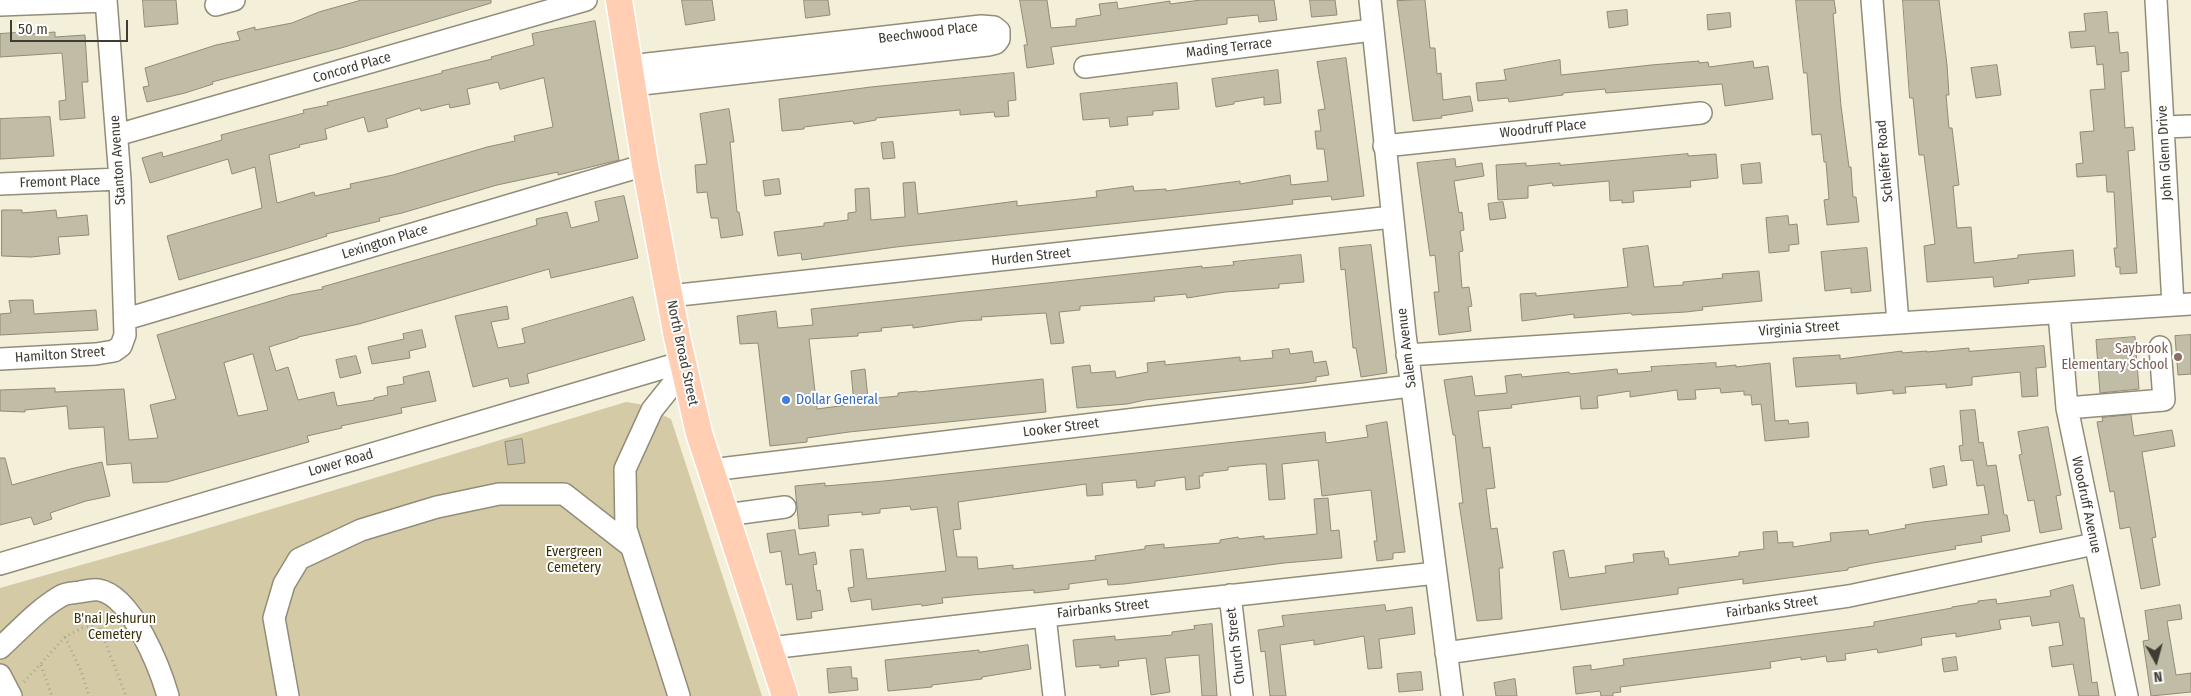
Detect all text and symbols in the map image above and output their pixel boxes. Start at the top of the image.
scale bar [12,10,130,42]
street label: Beechwood Place [877,19,979,47]
text: 50 m [18,20,48,38]
street label: Mading Terrace [1185,34,1273,62]
street label: Concord Place [311,49,393,87]
street label: John Glenn Drive [2154,105,2176,201]
street label: Stanton Avenue [106,114,130,206]
street label: Woodruff Place [1499,116,1587,142]
street label: Schleifer Road [1873,119,1897,203]
street label: Fremont Place [19,172,101,192]
street label: Lexington Place [340,221,430,263]
street label: Hurden Street [990,244,1072,270]
street label: North Broad Street [663,299,701,407]
street label: Salem Avenue [1394,307,1420,389]
street label: Virginia Street [1758,318,1840,340]
place label: Saybrook Elementary School [2061,341,2168,374]
street label: Hamilton Street [14,343,106,367]
marker: Saybrook Elementary School [2172,351,2184,363]
place label: Dollar General [796,392,878,408]
marker: Dollar General [780,394,792,406]
street label: Looker Street [1022,415,1100,441]
street label: Lower Road [307,446,375,480]
street label: Woodruff Avenue [2068,455,2104,555]
park label: Evergreen Cemetery [546,544,602,576]
street label: Fairbanks Street [1725,592,1819,622]
street label: Fairbanks Street [1056,596,1150,622]
street label: Church Street [1223,607,1249,685]
park label: B'nai Jeshurun Cemetery [74,611,156,644]
north arrow [2131,636,2181,686]
text: N [2153,667,2163,685]

